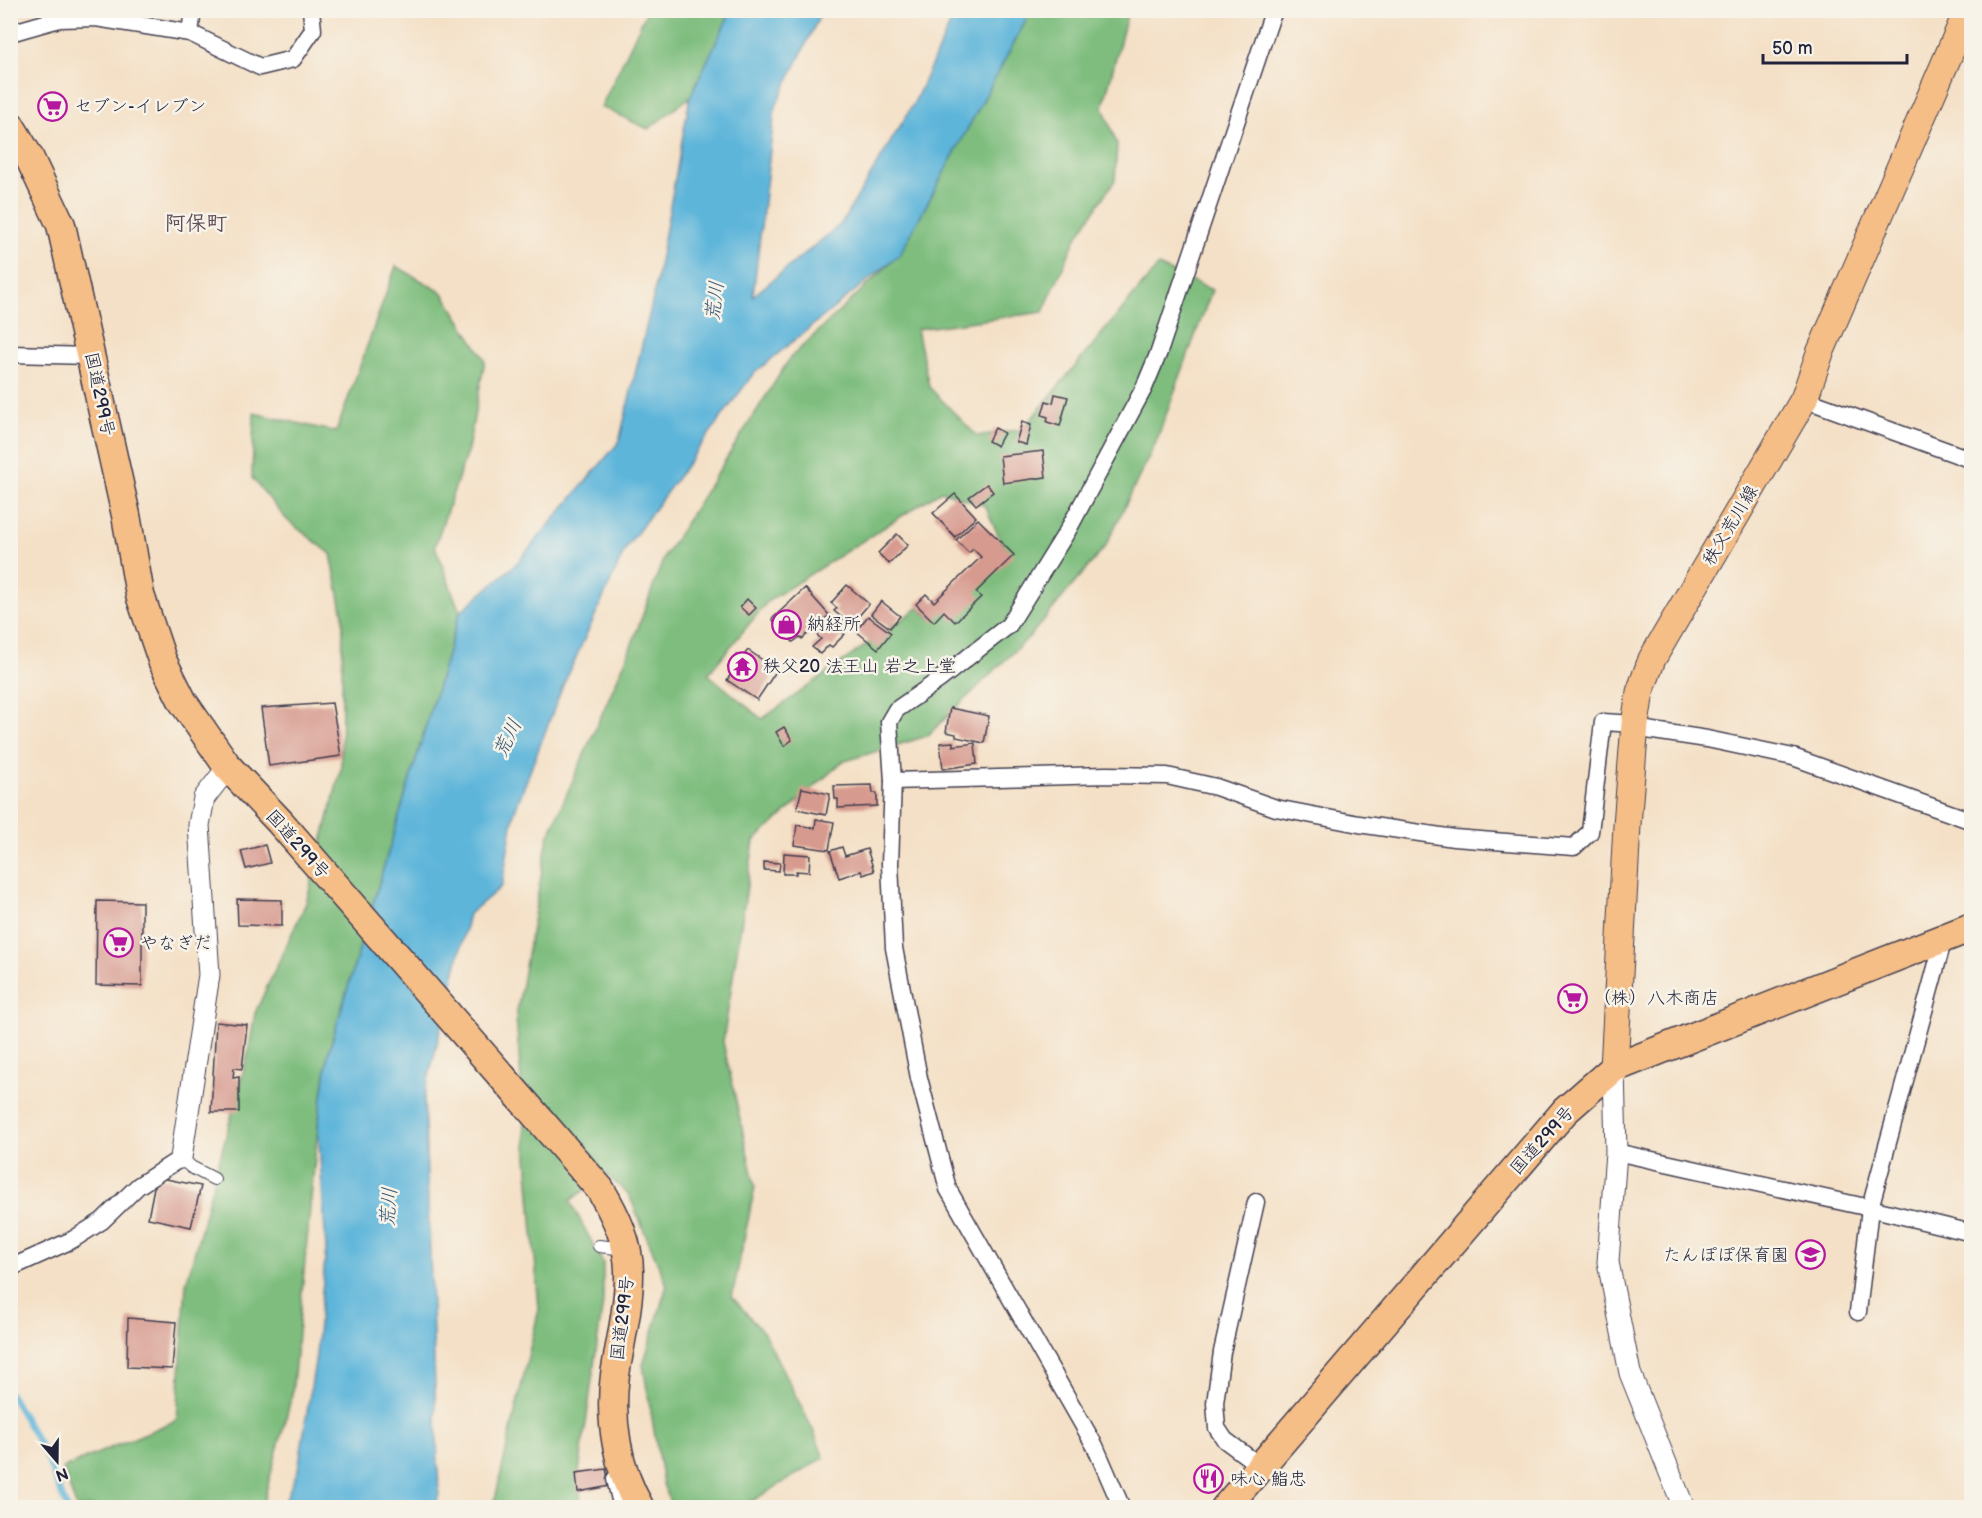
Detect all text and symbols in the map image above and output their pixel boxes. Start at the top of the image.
scale bar [1763,27,1907,65]
text: 50 m [1772,38,1813,59]
supermarket icon: セブン-イレブン [37,90,69,122]
place label: セブン-イレブン [74,96,207,117]
district label: 阿保町 [165,211,228,236]
water label: 荒川 [701,280,729,322]
street label: 国道299号 [80,350,119,438]
street label: 秩父荒川線 [1698,481,1763,569]
shop icon: 納経所 [770,608,802,640]
place label: 納経所 [807,614,861,635]
temple icon: 秩父20 法王山 岩之上堂 [726,650,758,682]
place label: 秩父20 法王山 岩之上堂 [763,656,956,677]
water label: 荒川 [488,715,527,762]
street label: 国道299号 [261,806,334,883]
supermarket icon: やなぎだ [103,927,135,959]
place label: やなぎだ [140,933,212,954]
supermarket icon: （株）八木商店 [1556,982,1588,1014]
place label: （株）八木商店 [1593,988,1719,1009]
street label: 国道299号 [1506,1102,1579,1179]
water label: 荒川 [376,1186,402,1228]
school or university icon: たんぽぽ保育園 [1794,1239,1826,1271]
place label: たんぽぽ保育園 [1663,1245,1789,1266]
street label: 国道299号 [607,1274,638,1362]
north arrow [27,1431,87,1491]
text: N [53,1463,71,1485]
restaurant icon: 味心 鮨忠 [1193,1463,1225,1495]
place label: 味心 鮨忠 [1230,1469,1307,1490]

